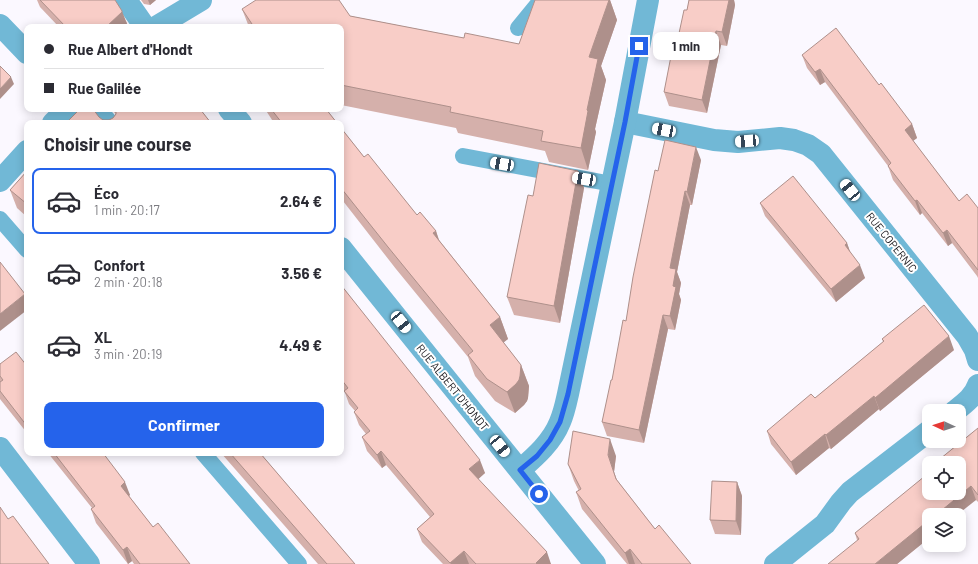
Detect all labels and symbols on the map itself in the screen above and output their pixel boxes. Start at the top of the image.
callout: 1 min [653,32,719,60]
route end [630,37,648,55]
car [651,122,677,138]
car [735,134,759,148]
car [489,156,515,172]
car [571,171,597,187]
car [838,177,862,203]
street label: RUE COPERNIC [864,210,920,274]
car [389,309,413,335]
street label: RUE ALBERT D'HONDT [414,341,492,433]
north arrow [922,404,966,448]
car [488,433,512,459]
route start [530,485,548,503]

